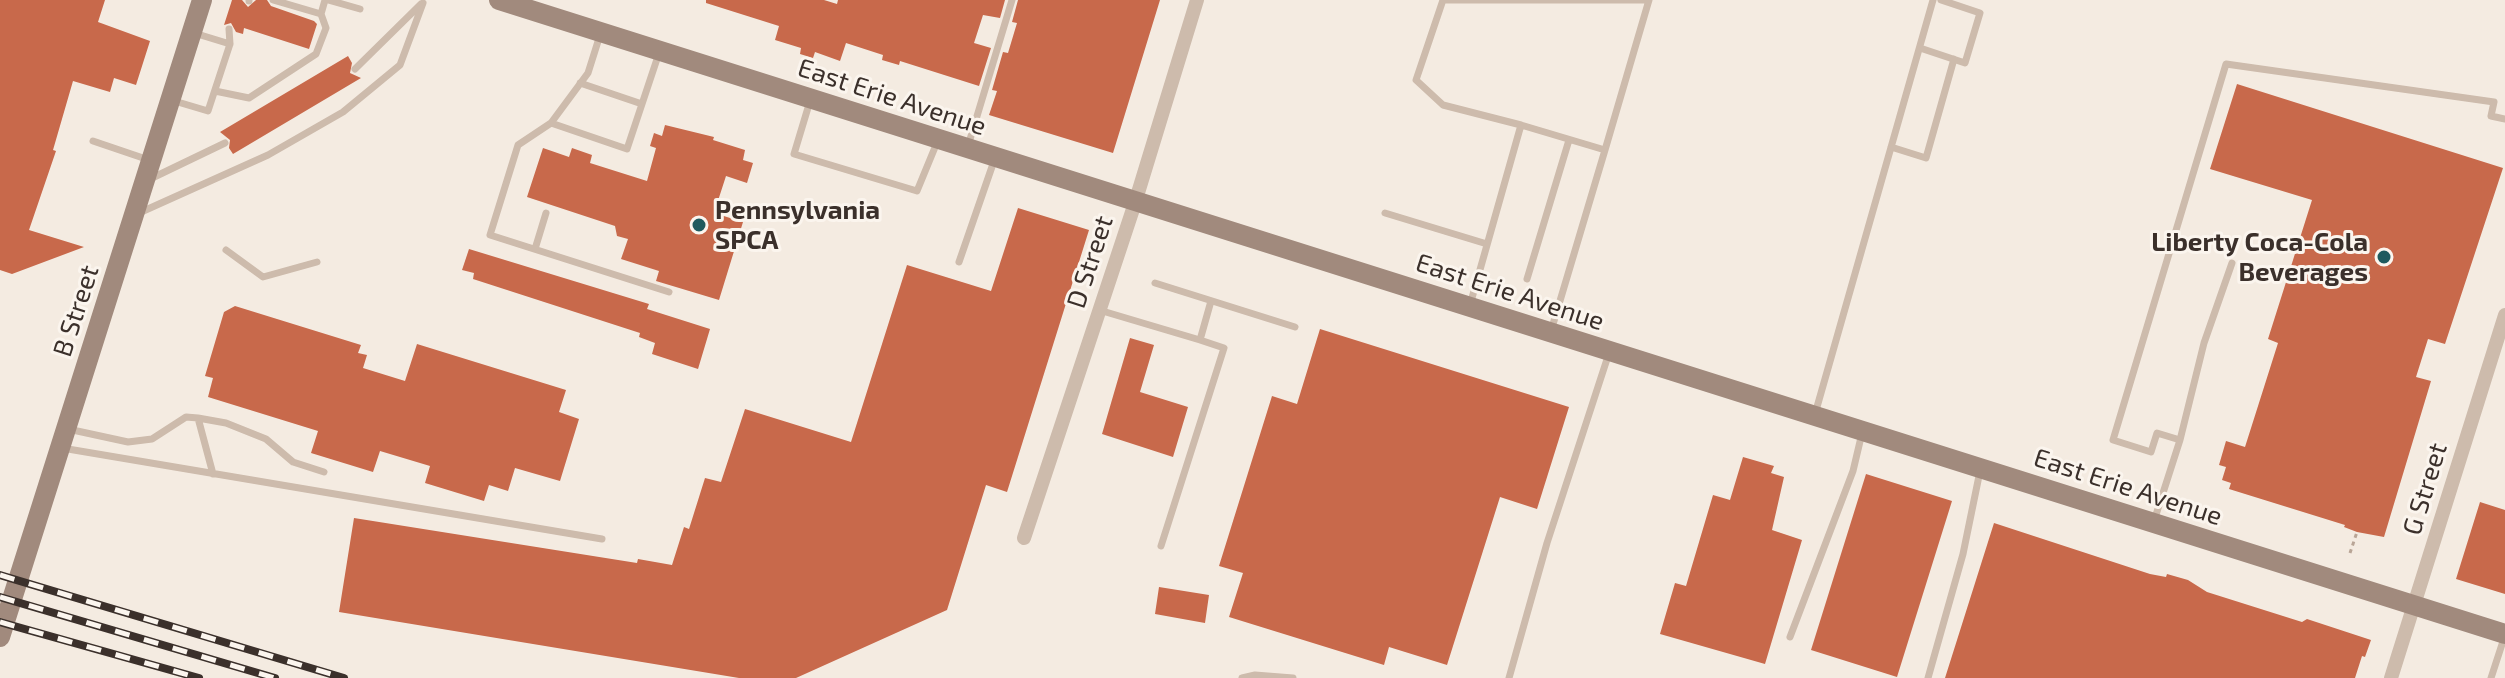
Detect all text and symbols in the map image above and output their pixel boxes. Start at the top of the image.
street label: East Erie Avenue [794,52,990,142]
place label: Pennsylvania SPCA [715,194,880,256]
street label: D Street [1060,212,1120,312]
marker: Pennsylvania SPCA [690,216,708,234]
place label: Liberty Coca-Cola Beverages [2151,226,2368,288]
street label: East Erie Avenue [1412,247,1608,337]
marker: Liberty Coca-Cola Beverages [2375,248,2393,266]
street label: B Street [47,261,105,361]
street label: G Street [2396,439,2454,539]
street label: East Erie Avenue [2030,442,2226,532]

